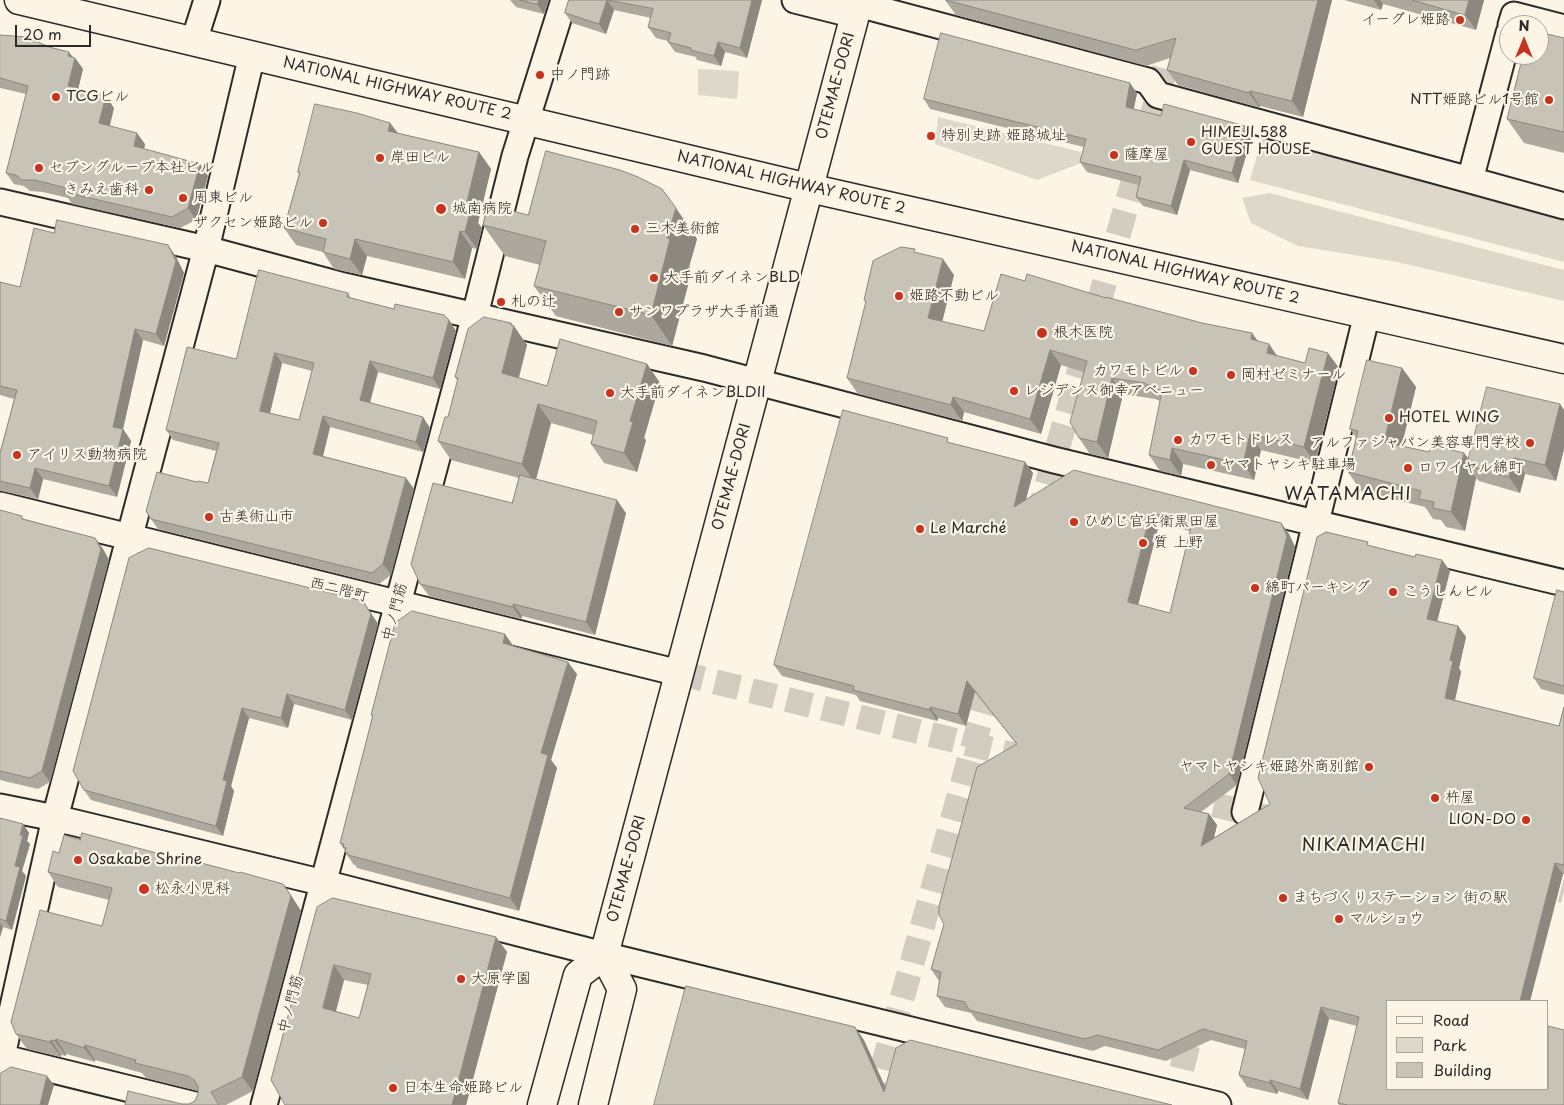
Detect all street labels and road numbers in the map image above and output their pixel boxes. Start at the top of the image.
street label: OTEMAE-DORI [813,31,859,141]
street label: NATIONAL HIGHWAY ROUTE 2 [281,54,513,124]
street label: NATIONAL HIGHWAY ROUTE 2 [675,148,907,218]
street label: NATIONAL HIGHWAY ROUTE 2 [1069,238,1301,308]
street label: OTEMAE-DORI [709,422,755,532]
street label: 西二階町 [308,574,370,606]
street label: 中ノ門筋 [379,581,411,643]
street label: OTEMAE-DORI [604,814,650,924]
street label: 中ノ門筋 [275,973,307,1035]

